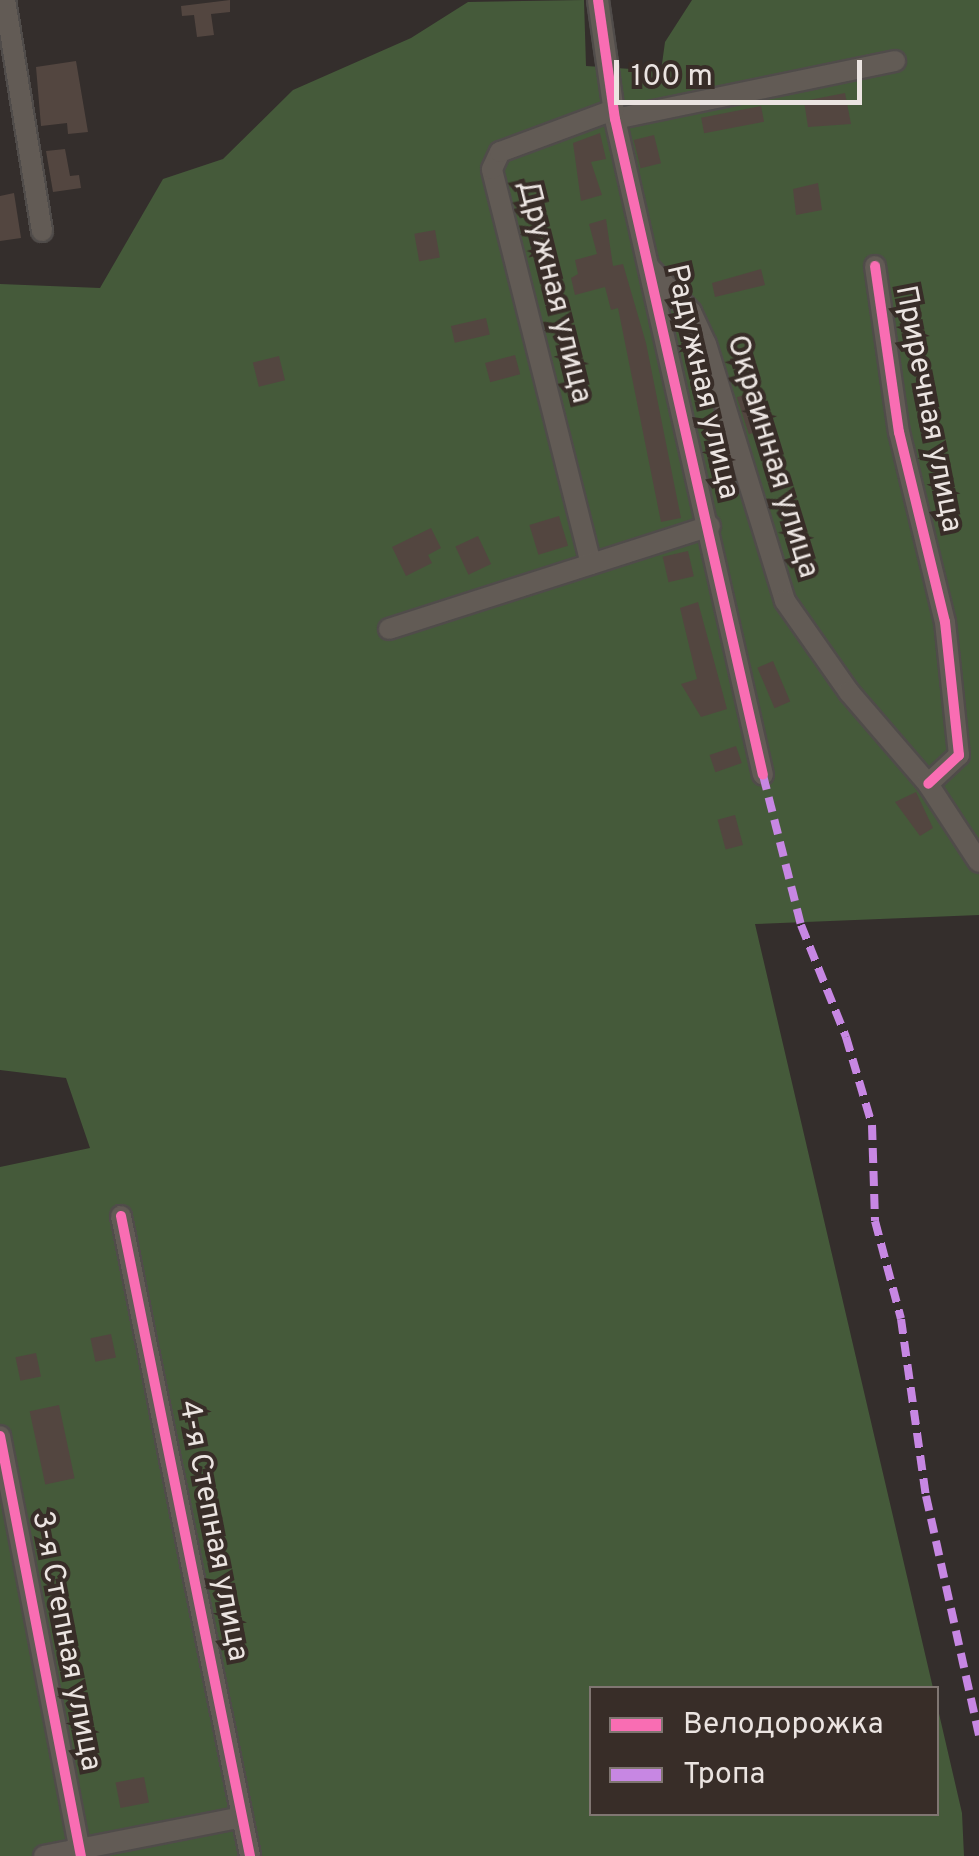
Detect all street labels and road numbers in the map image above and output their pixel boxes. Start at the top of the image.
street label: Дружная улица [508,177,598,407]
street label: Радужная улица [656,261,746,503]
street label: Приречная улица [885,283,969,535]
street label: Окраинная улица [717,331,825,583]
street label: 4-я Степная улица [169,1398,255,1664]
street label: 3-я Степная улица [22,1508,108,1774]

